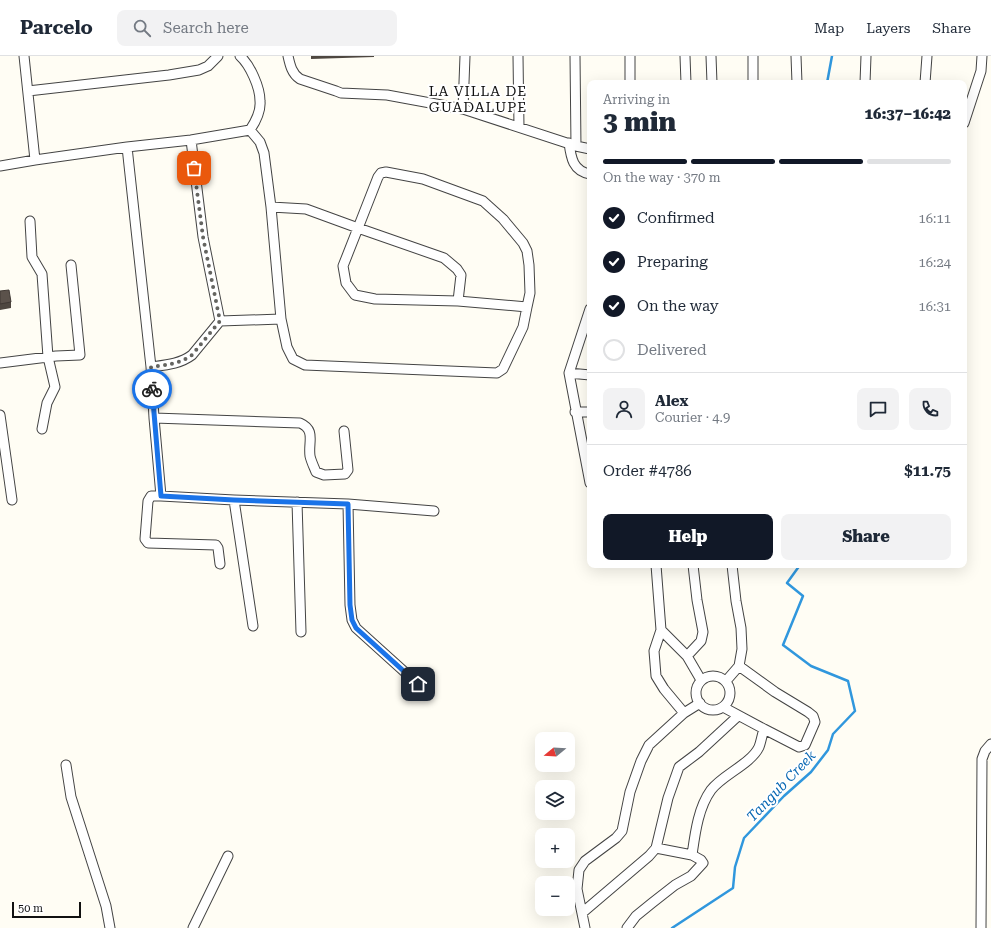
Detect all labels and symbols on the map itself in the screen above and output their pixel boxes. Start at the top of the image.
district label: LA VILLA DE GUADALUPE [429,83,527,115]
pin [177,151,211,185]
courier [132,369,172,409]
pin [401,667,435,701]
north arrow [535,732,575,772]
water label: Tangub Creek [743,747,819,825]
scale bar [12,900,81,919]

